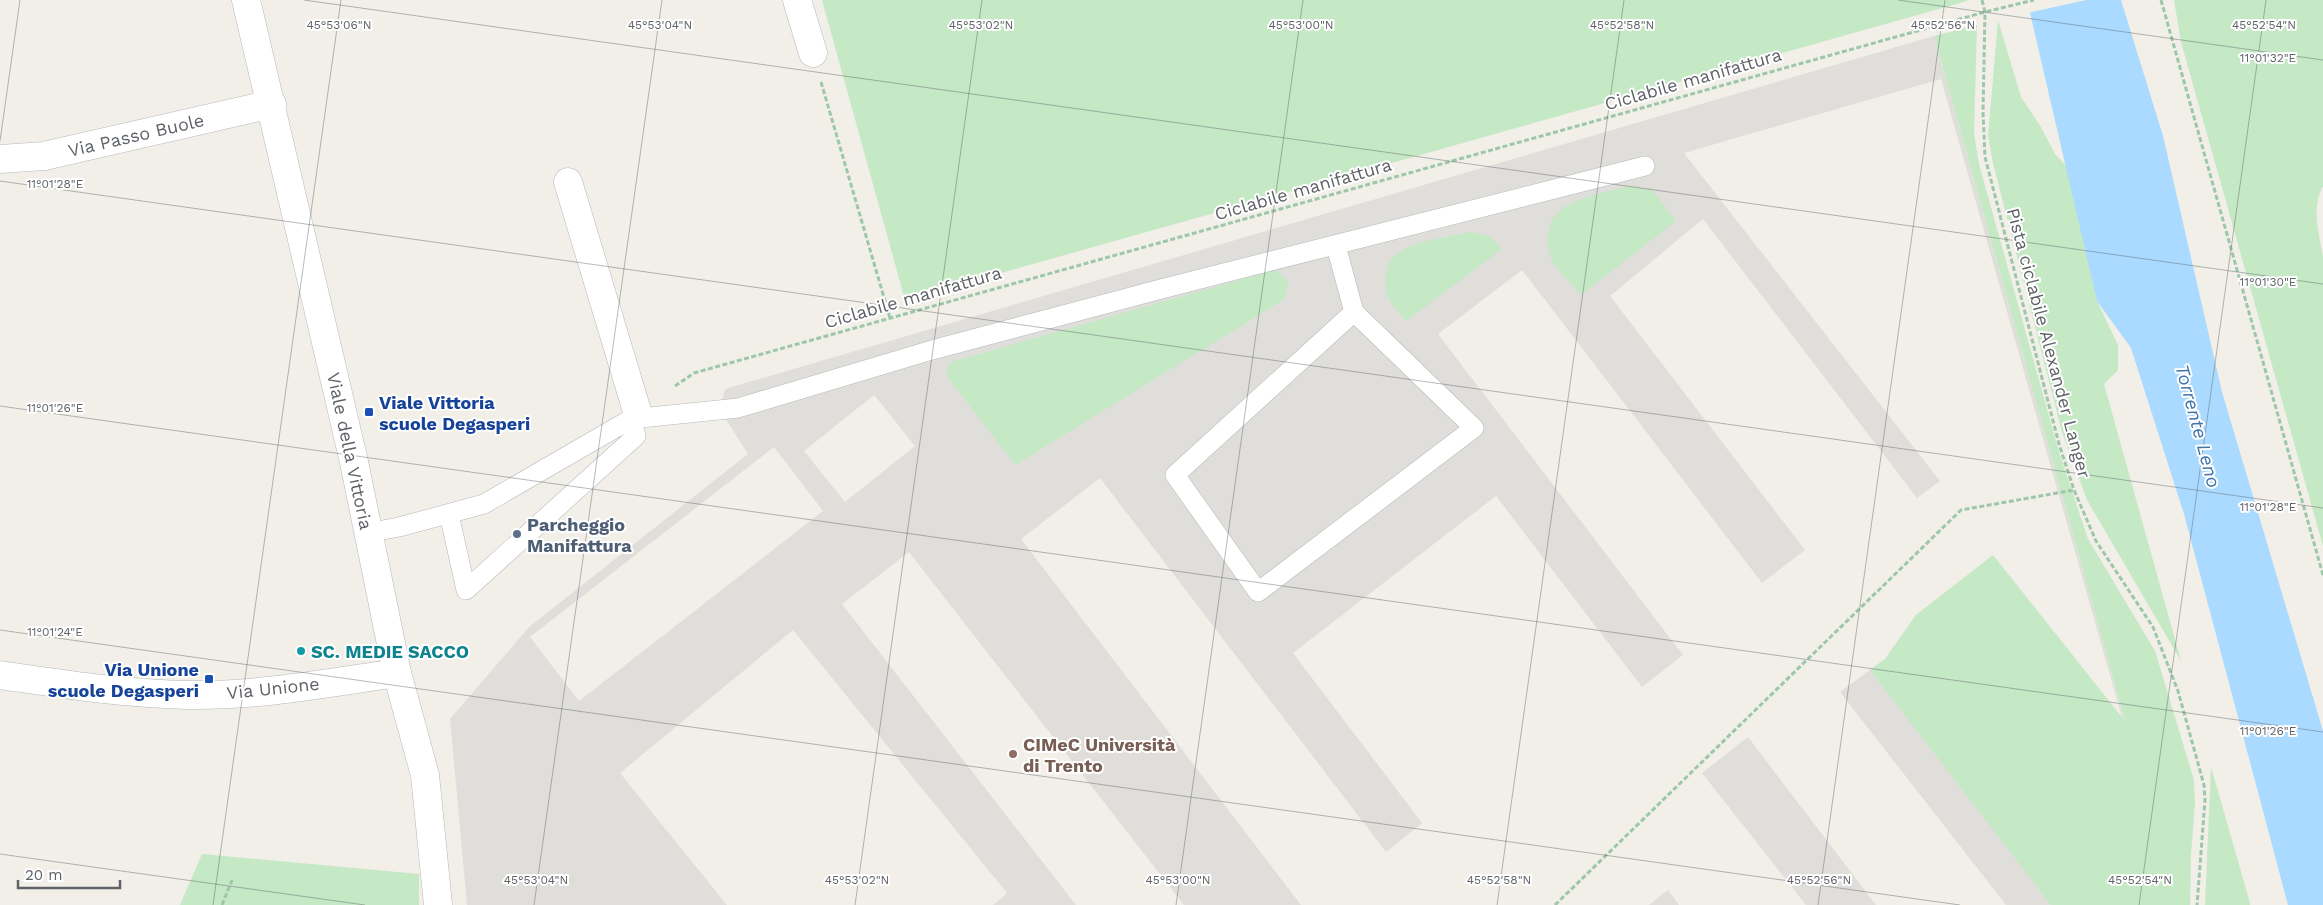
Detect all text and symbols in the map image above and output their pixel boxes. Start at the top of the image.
text: 45°53'06"N [306,18,372,32]
text: 45°53'04"N [628,18,692,32]
text: 45°53'02"N [949,18,1013,32]
text: 45°53'00"N [1268,18,1334,32]
text: 45°52'58"N [1590,18,1654,32]
text: 45°52'56"N [1911,18,1975,32]
text: 45°52'54"N [2232,18,2296,32]
street label: Ciclabile manifattura [1602,44,1784,114]
text: 11°01'32"E [2240,51,2296,65]
street label: Via Passo Buole [66,109,206,161]
street label: Ciclabile manifattura [1212,154,1394,224]
text: 11°01'28"E [27,177,84,191]
street label: Pista ciclabile Alexander Langer [2003,206,2095,480]
street label: Ciclabile manifattura [822,262,1004,332]
text: 11°01'30"E [2240,275,2297,289]
water label: Torrente Leno [2171,362,2225,490]
street label: Viale della Vittoria [323,370,377,532]
place label: Viale Vittoria scuole Degasperi [379,392,530,434]
text: 11°01'26"E [27,401,84,415]
marker: Viale Vittoria scuole Degasperi [363,406,375,418]
text: 11°01'28"E [2240,500,2297,514]
place label: Parcheggio Manifattura [527,514,632,556]
marker: Parcheggio Manifattura [511,528,523,540]
text: 11°01'24"E [27,625,83,639]
place label: SC. MEDIE SACCO [311,641,469,662]
marker: SC. MEDIE SACCO [295,645,307,657]
place label: Via Unione scuole Degasperi [48,659,199,701]
marker: Via Unione scuole Degasperi [203,673,215,685]
street label: Via Unione [226,673,320,703]
text: 11°01'26"E [2240,724,2297,738]
place label: CIMeC Università di Trento [1023,734,1176,776]
marker: CIMeC Università di Trento [1007,748,1019,760]
scale bar [18,858,120,890]
text: 20 m [25,866,63,884]
text: 45°53'04"N [504,873,568,887]
text: 45°53'02"N [825,873,889,887]
text: 45°53'00"N [1145,873,1211,887]
text: 45°52'58"N [1467,873,1531,887]
text: 45°52'56"N [1787,873,1851,887]
text: 45°52'54"N [2108,873,2172,887]

